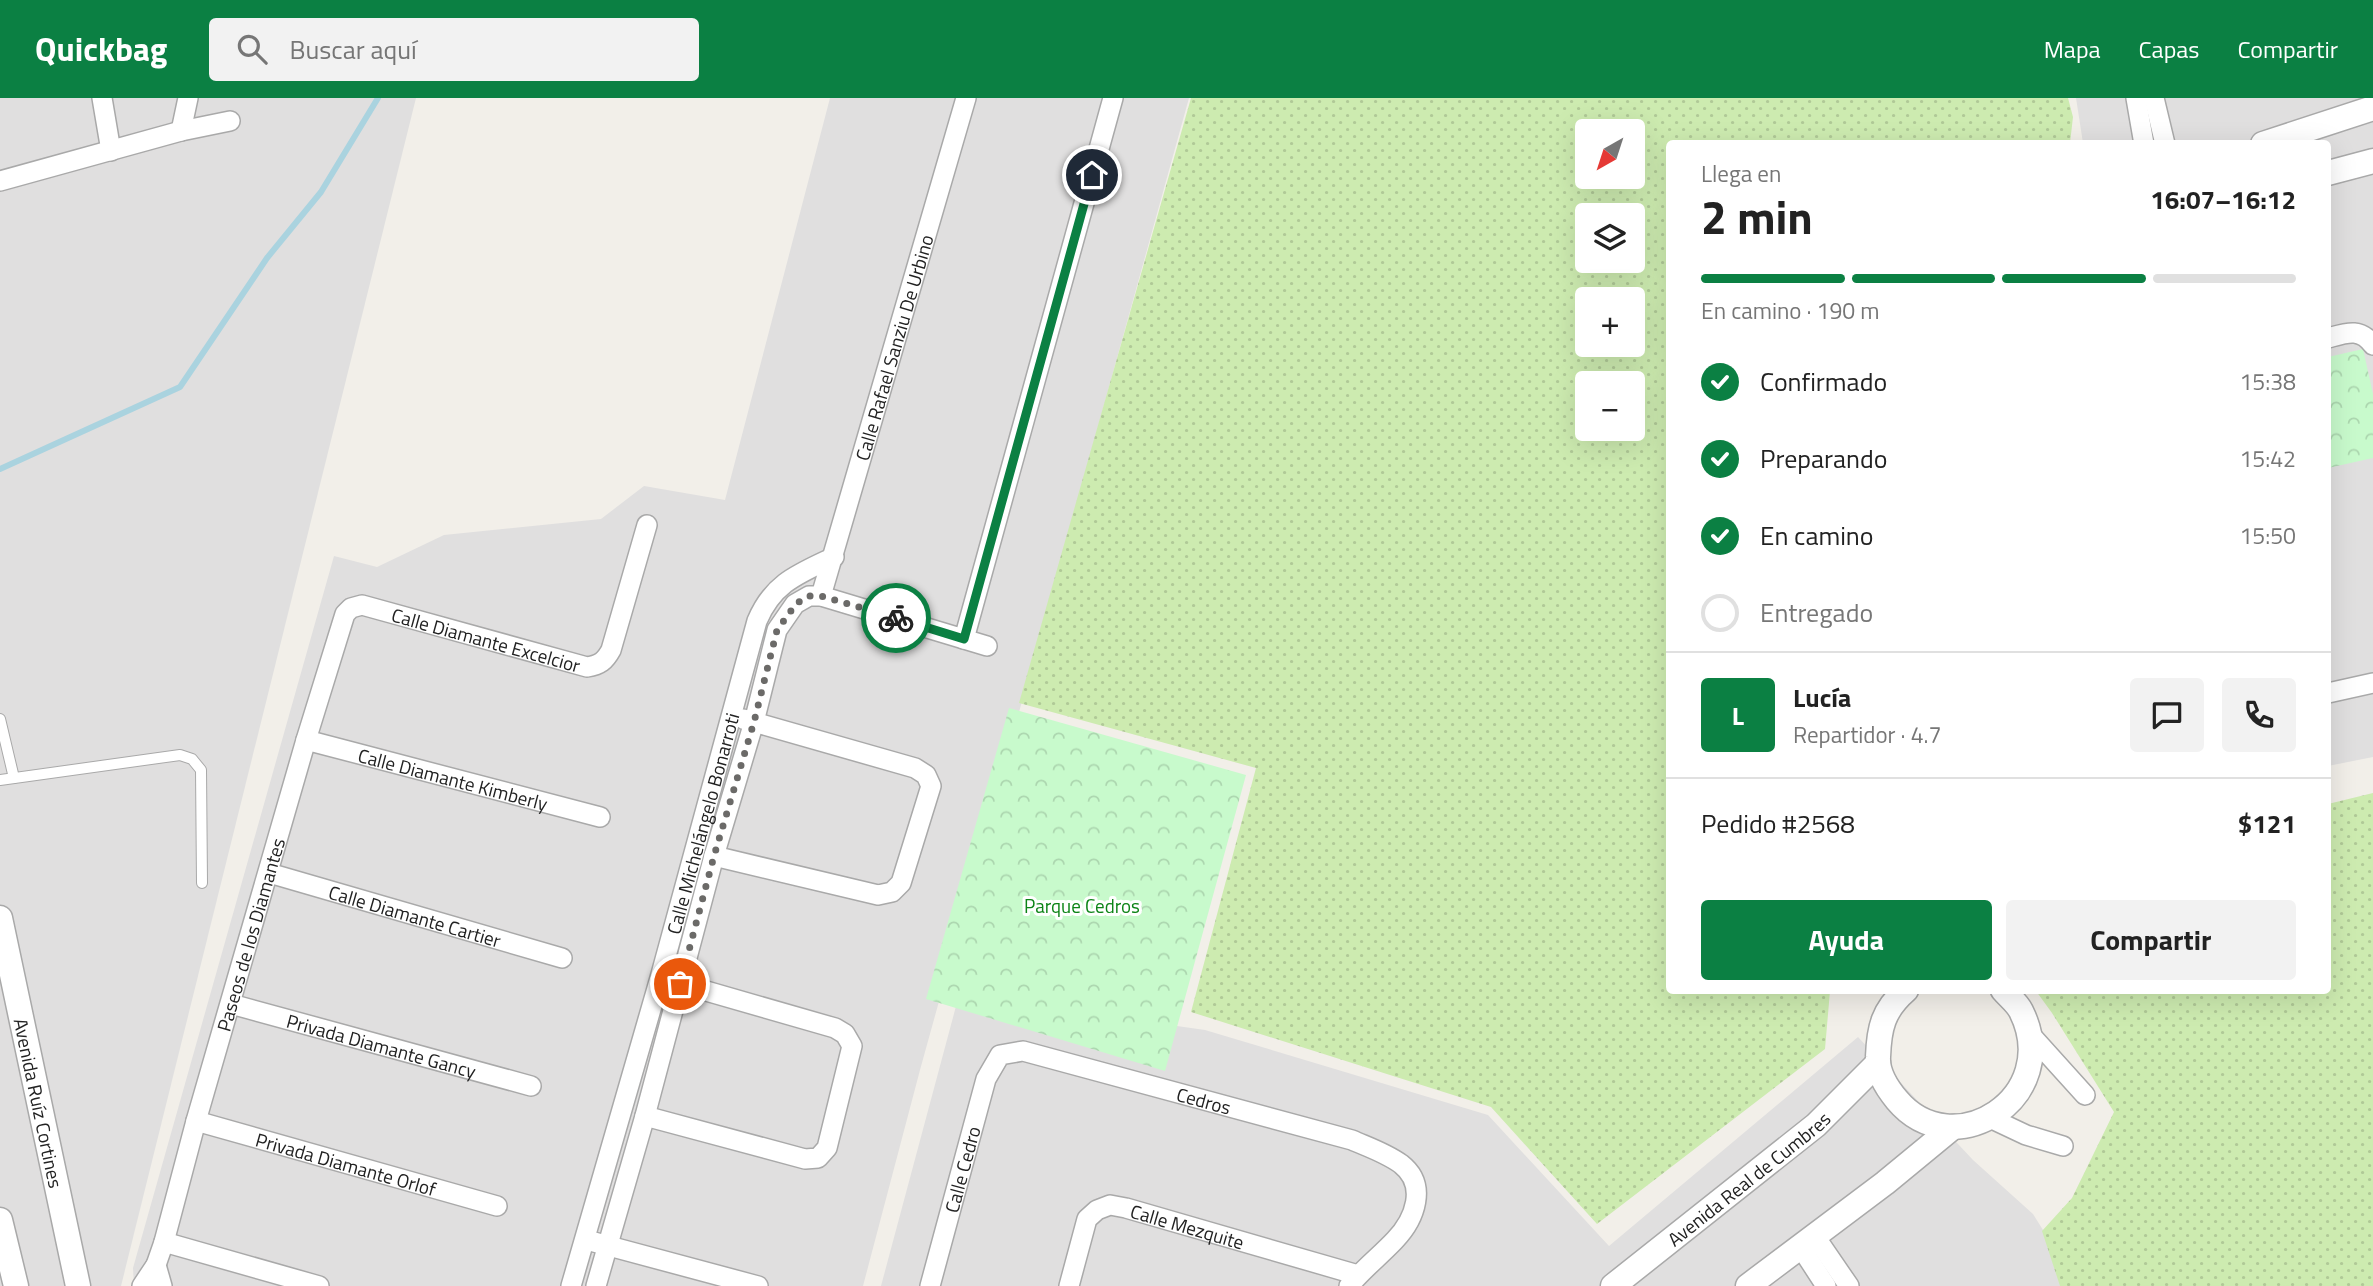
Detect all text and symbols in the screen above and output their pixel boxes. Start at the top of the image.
search box [209,18,699,81]
text: Quickbag [35,24,167,74]
icon: search [233,30,271,68]
text: Buscar aquí [289,30,417,69]
text: Mapa [2044,31,2101,67]
text: Capas [2139,31,2199,67]
text: Compartir [2237,31,2338,67]
north arrow [1575,119,1645,189]
map controls [1575,119,1645,441]
pin [1062,145,1122,205]
icon: home [1073,156,1111,194]
text: Llega en [1701,156,1781,191]
text: 16:07–16:12 [2150,180,2296,219]
text: 2 min [1701,182,1813,252]
button: layers [1575,203,1645,273]
street label: Calle Rafael Sanziu De Urbino [847,231,940,464]
button: + [1575,287,1645,357]
text: En camino · 190 m [1701,293,1879,328]
text: Confirmado [1760,362,1887,401]
icon: check [1701,363,1739,401]
text: 15:38 [2239,364,2296,399]
button: − [1575,371,1645,441]
text: Preparando [1760,439,1887,478]
icon: check [1701,440,1739,478]
text: 15:42 [2239,441,2296,476]
text: En camino [1760,516,1874,555]
icon: check [1701,517,1739,555]
text: 15:50 [2239,518,2296,553]
courier [861,583,931,653]
text: Entregado [1760,593,1873,632]
street label: Calle Diamante Excelcior [389,599,584,679]
icon: bike [877,599,915,637]
text: Lucía [1793,678,1851,717]
button: chat [2130,678,2204,752]
button: phone [2222,678,2296,752]
text: L [1732,696,1744,735]
street label: Calle Michelángelo Bonarroti [658,709,746,937]
text: Repartidor · 4.7 [1793,717,1941,752]
street label: Calle Diamante Kimberly [355,740,551,817]
text: Pedido #2568 [1701,804,1855,843]
text: $121 [2238,804,2296,843]
street label: Paseos de los Diamantes [208,834,292,1035]
street label: Calle Diamante Cartier [325,877,505,954]
park label: Parque Cedros [1024,891,1140,920]
button: Ayuda [1701,900,1992,980]
button: Compartir [2006,900,2296,980]
pin [650,954,710,1014]
icon: bag [661,965,699,1003]
street label: Privada Diamante Gancy [283,1005,479,1085]
street label: Avenida Ruíz Cortines [7,1015,71,1191]
street label: Cedros [1174,1079,1234,1121]
street label: Avenida Real de Cumbres [1660,1104,1837,1253]
street label: Calle Cedro [936,1123,987,1216]
street label: Privada Diamante Orlof [253,1124,440,1203]
street label: Calle Mezquite [1127,1196,1248,1256]

